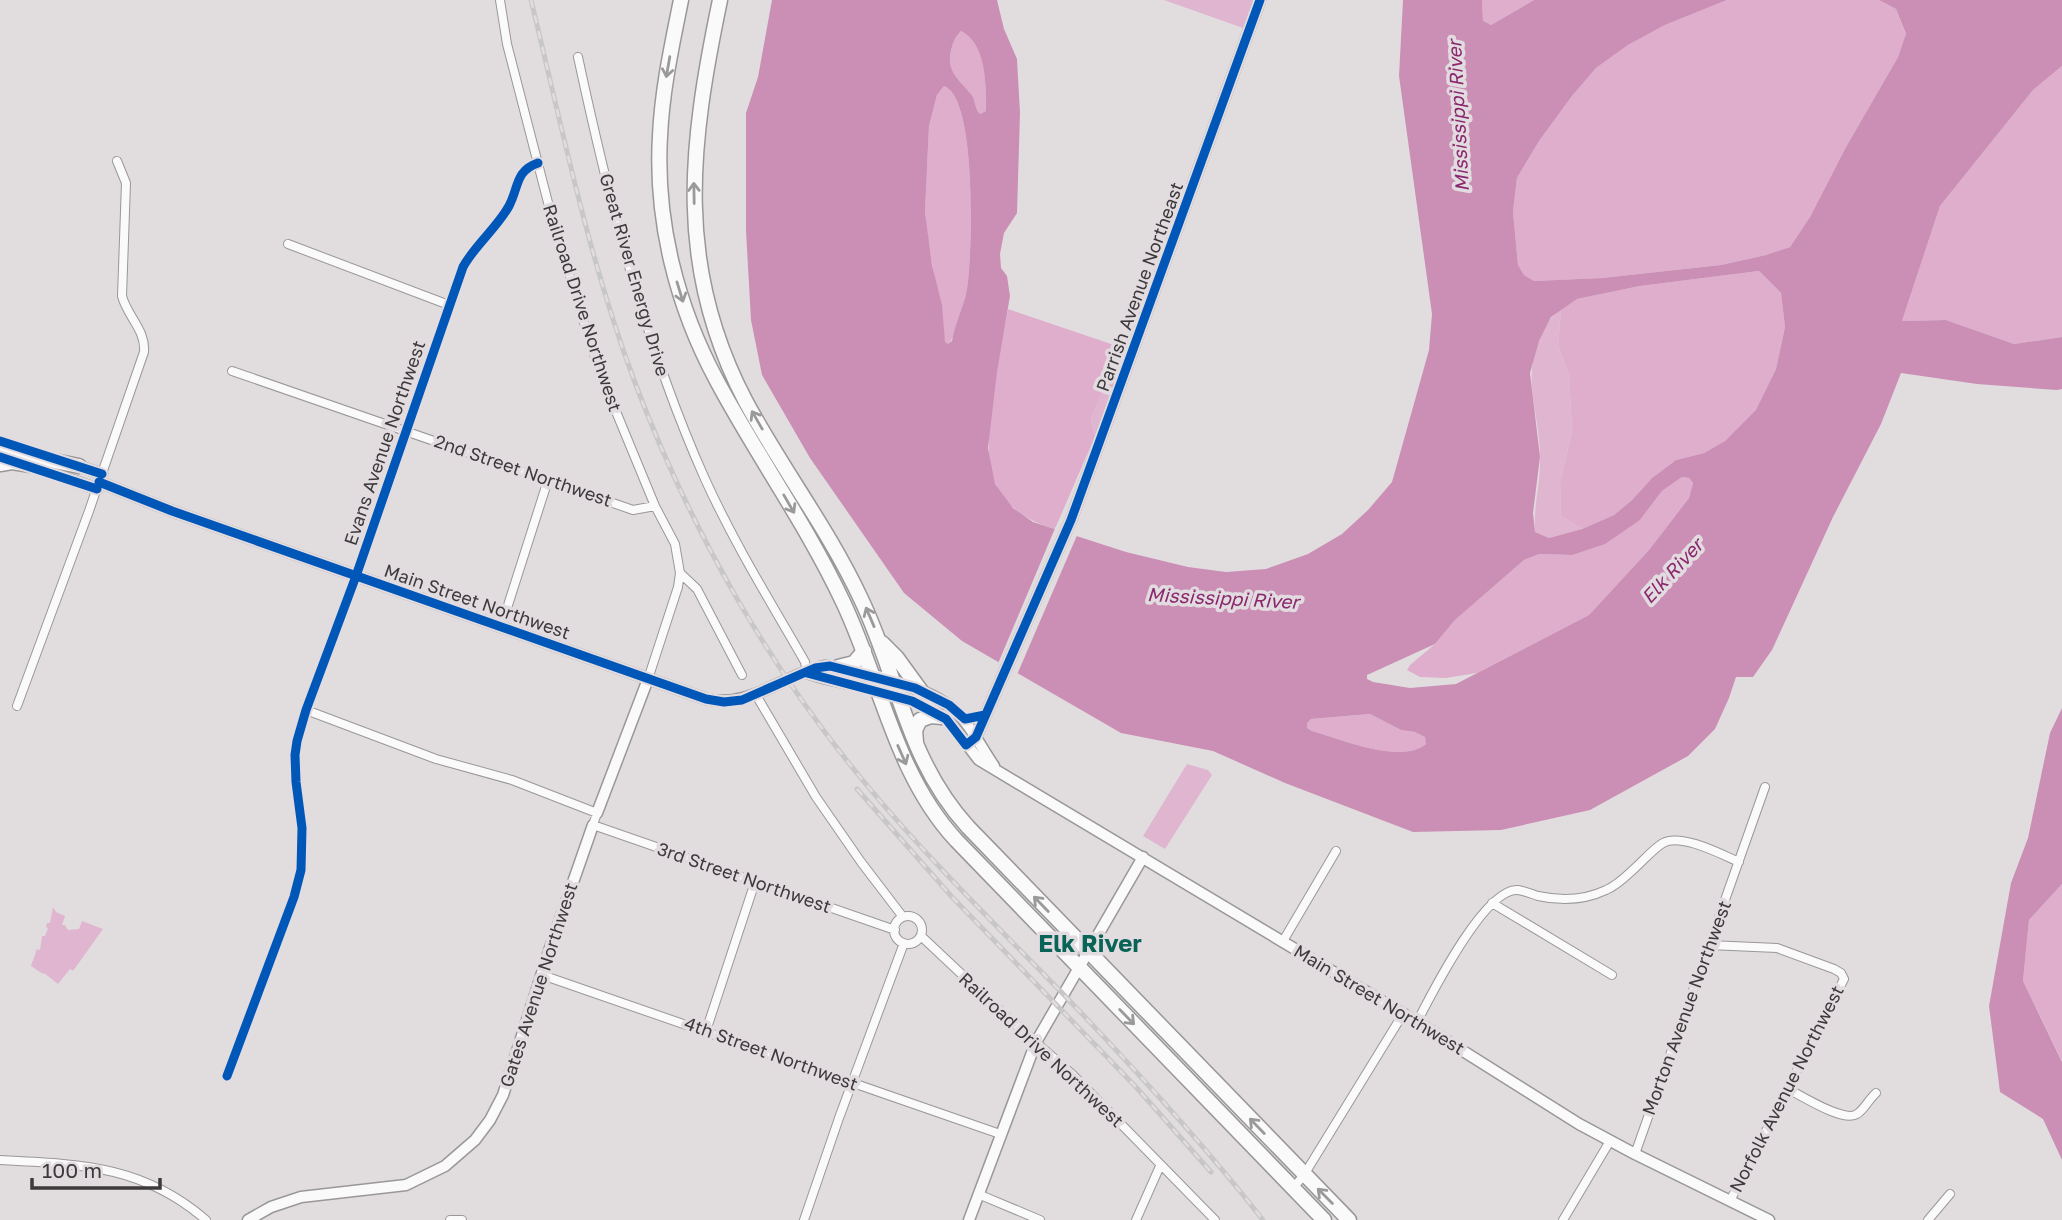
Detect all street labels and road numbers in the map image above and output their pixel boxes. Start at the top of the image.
street label: Great River Energy Drive [595,171,674,379]
street label: Parrish Avenue Northeast [1091,179,1187,394]
street label: Railroad Drive Northwest [539,201,627,414]
street label: Evans Avenue Northwest [339,337,429,548]
street label: 2nd Street Northwest [432,429,615,511]
street label: Main Street Northwest [381,559,573,643]
street label: 3rd Street Northwest [655,837,834,917]
street label: Gates Avenue Northwest [495,880,582,1090]
street label: Morton Avenue Northwest [1637,897,1735,1118]
street label: Main Street Northwest [1290,939,1469,1059]
street label: Railroad Drive Northwest [955,967,1128,1131]
street label: Norfolk Avenue Northwest [1724,982,1848,1196]
street label: 4th Street Northwest [682,1011,861,1095]

